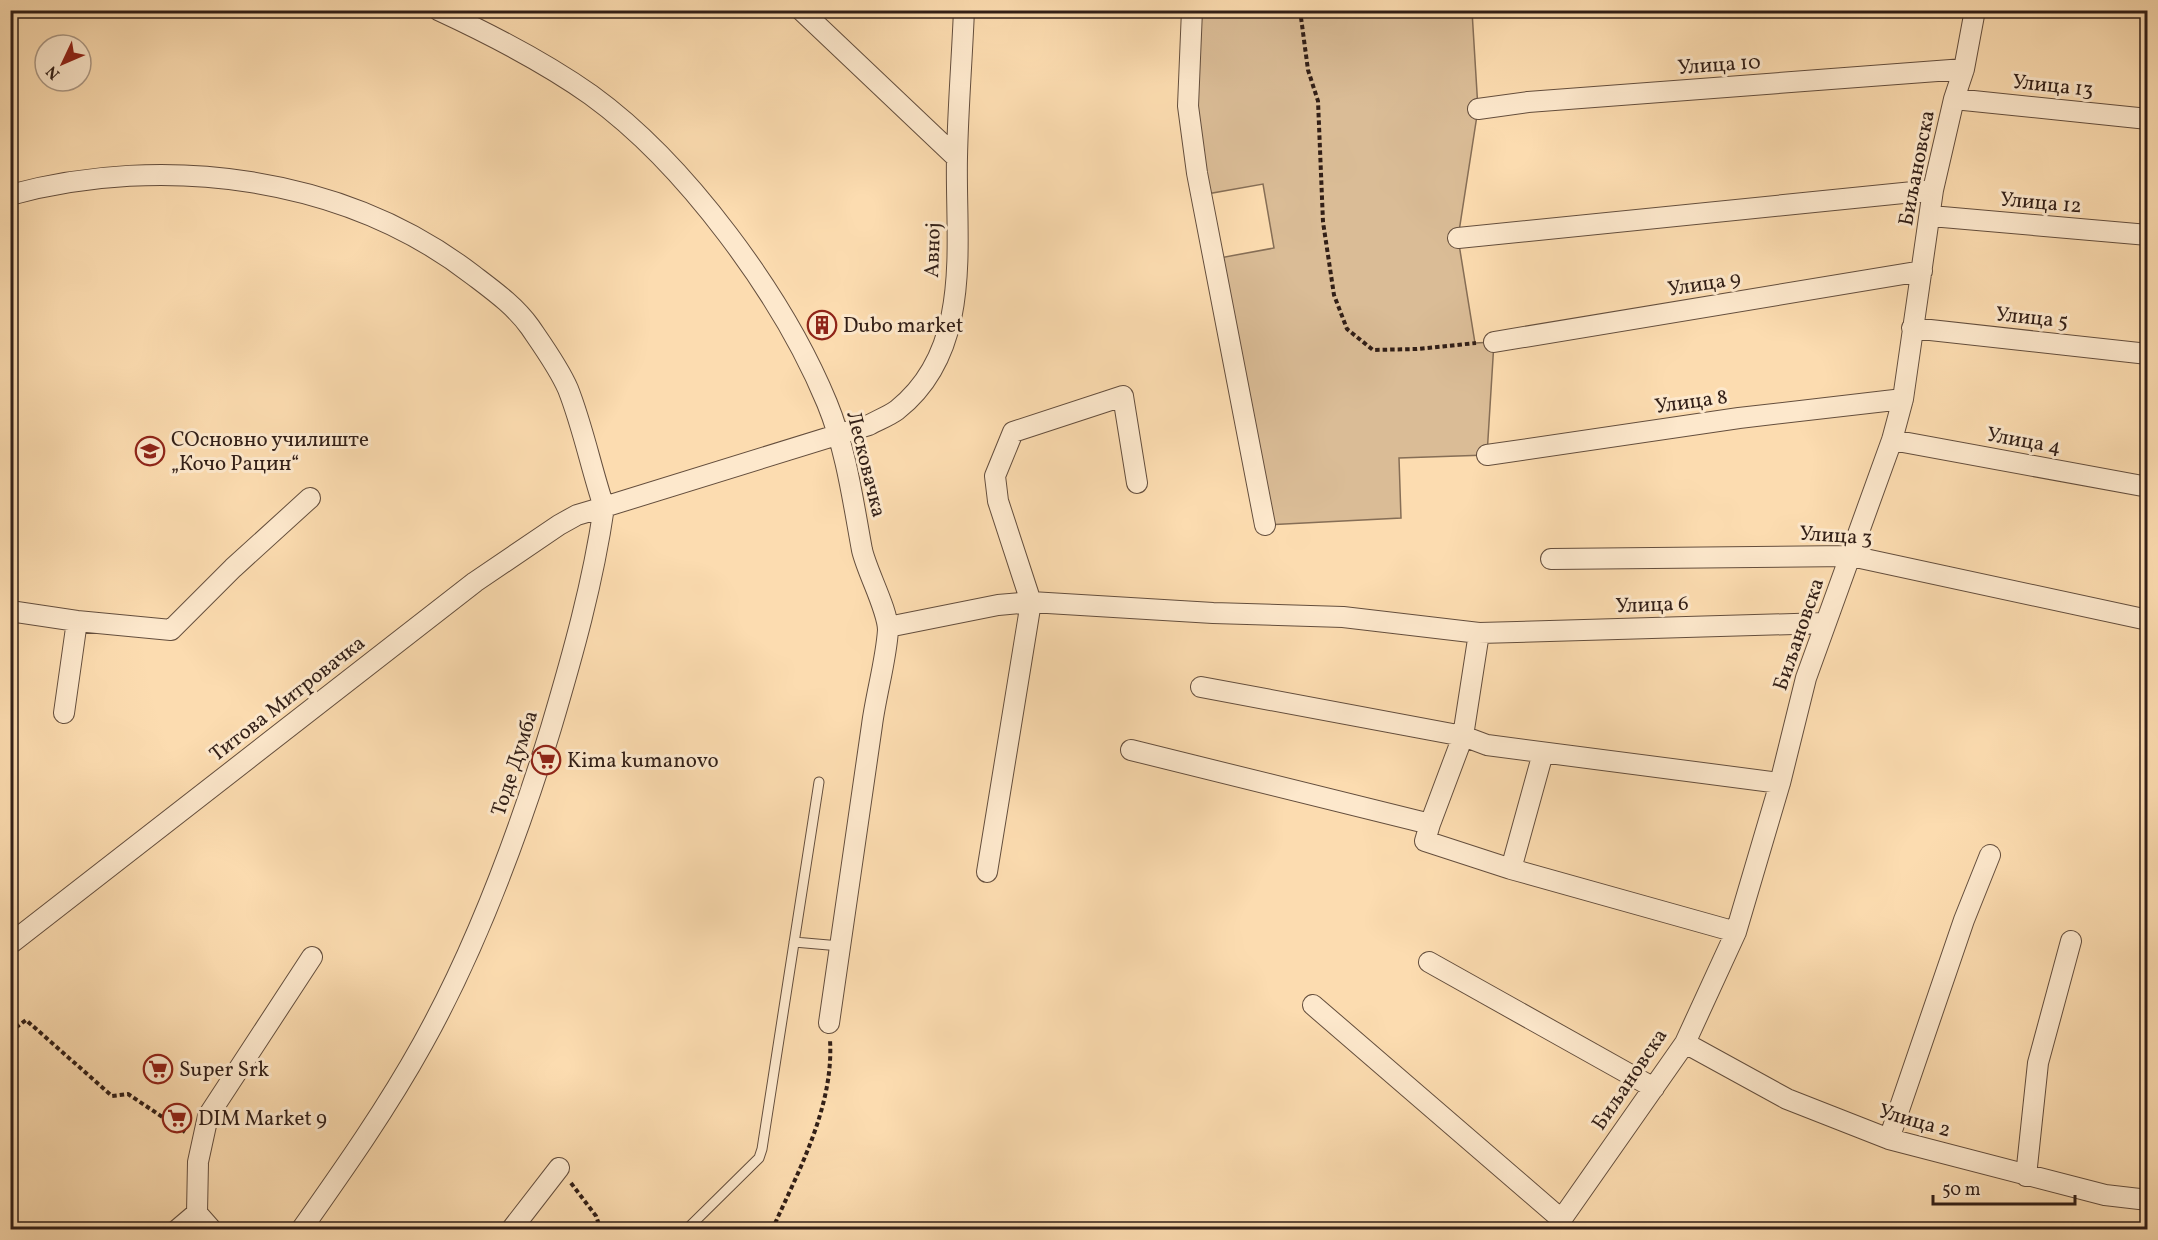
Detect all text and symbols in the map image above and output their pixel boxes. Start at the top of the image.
north arrow [33,33,93,93]
street label: Улица 10 [1676,48,1762,83]
text: N [41,60,66,84]
street label: Улица 13 [2011,68,2095,105]
street label: Биљановска [1892,108,1943,229]
street label: Улица 12 [1999,185,2083,222]
street label: Авној [918,222,949,278]
street label: Улица 9 [1666,264,1743,305]
street label: Улица 5 [1994,300,2070,337]
building icon: Dubo market [806,309,838,341]
place label: Dubo market [843,312,963,341]
street label: Улица 8 [1653,383,1730,422]
street label: Лесковачка [838,408,893,521]
street label: Улица 4 [1984,421,2063,462]
place label: СОсновно училиште „Кочо Рацин“ [171,426,369,479]
school or university icon: СОсновно училиште „Кочо Рацин“ [134,435,166,467]
street label: Улица 3 [1798,519,1874,554]
street label: Биљановска [1767,574,1832,695]
street label: Улица 6 [1615,590,1689,621]
street label: Титова Митровачка [204,629,372,769]
street label: Тоде Думба [485,707,546,820]
supermarket icon: Kima kumanovo [530,744,562,776]
place label: Kima kumanovo [567,747,719,776]
street label: Биљановска [1585,1023,1675,1136]
supermarket icon: Super Srk [142,1053,174,1085]
place label: Super Srk [179,1056,270,1085]
street label: Улица 2 [1875,1097,1954,1146]
supermarket icon: DIM Market 9 [161,1102,193,1134]
place label: DIM Market 9 [198,1105,327,1134]
scale bar [1933,1168,2076,1206]
text: 50 m [1942,1178,1981,1203]

